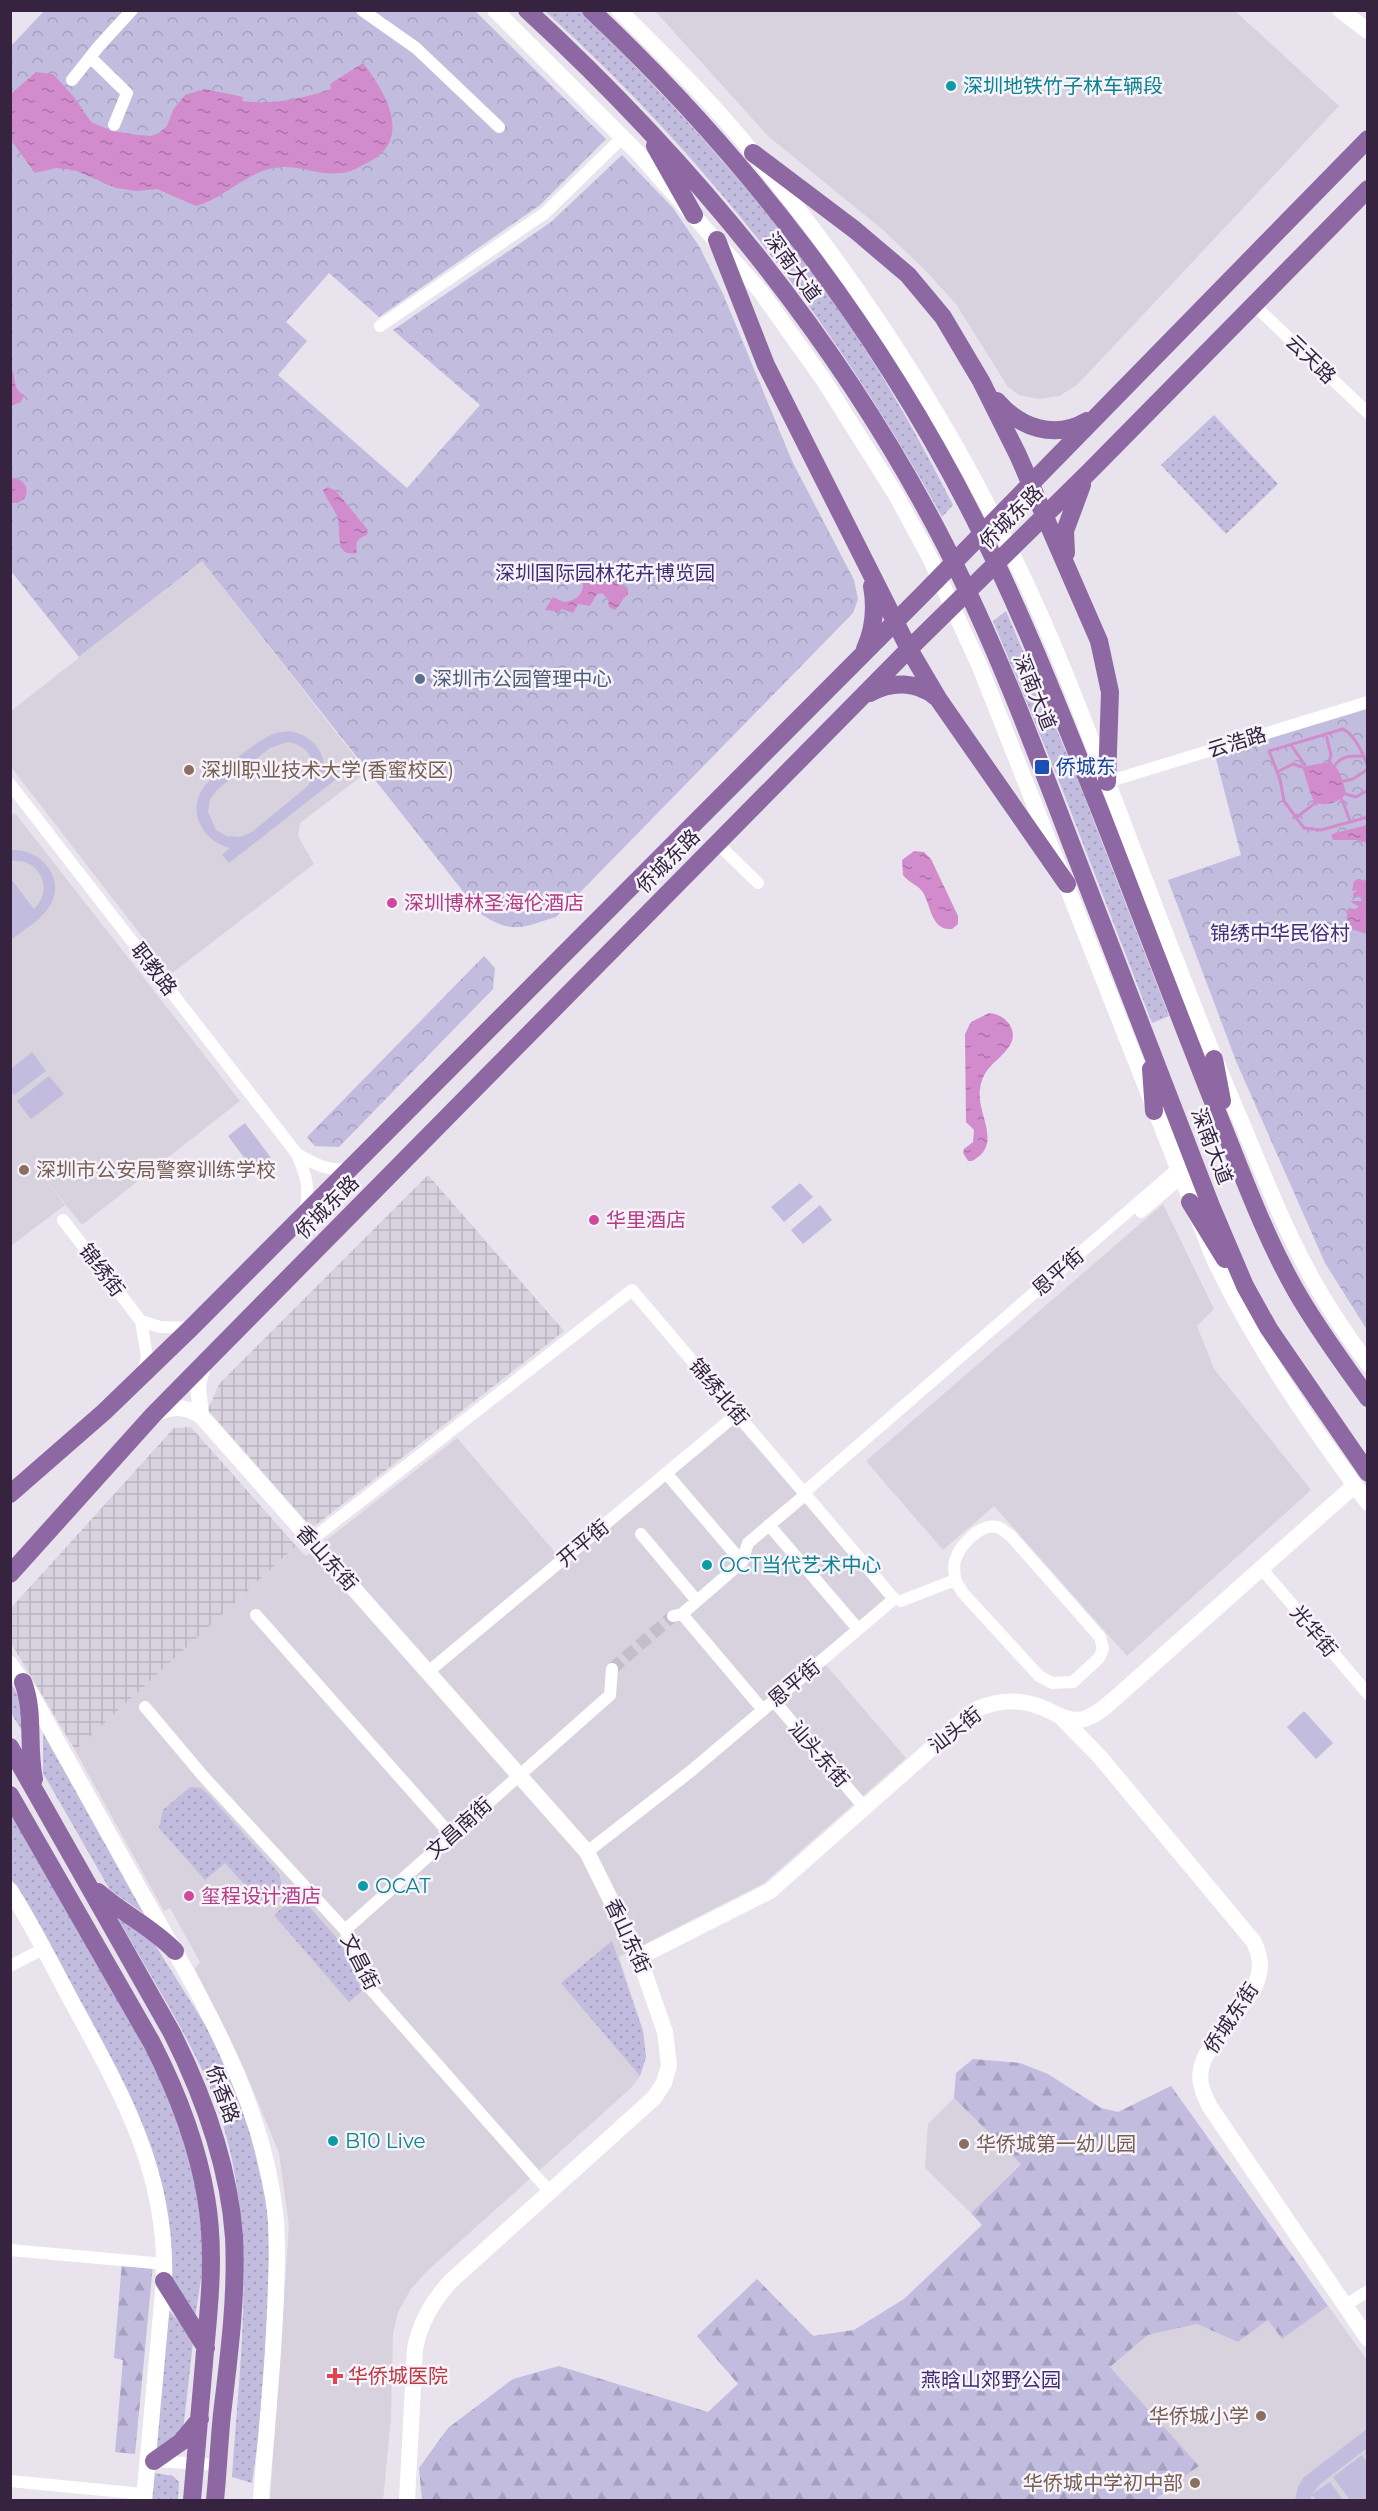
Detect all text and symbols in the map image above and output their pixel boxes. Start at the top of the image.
place label: 深圳地铁竹子林车辆段 [963,74,1163,98]
marker: 深圳地铁竹子林车辆段 [944,79,958,93]
street label: 深南大道 [760,228,826,306]
street label: 云天路 [1281,330,1341,388]
street label: 侨城东路 [974,480,1048,554]
park label: 深圳国际园林花卉博览园 [495,561,715,585]
street label: 深南大道 [1009,650,1061,734]
place label: 深圳市公园管理中心 [432,667,612,691]
marker: 深圳市公园管理中心 [413,672,427,686]
street label: 云浩路 [1205,722,1269,762]
place label: 侨城东 [1056,755,1116,779]
place label: 深圳职业技术大学(香蜜校区) [201,758,454,782]
marker: 侨城东 [1033,758,1051,776]
marker: 深圳职业技术大学(香蜜校区) [182,763,196,777]
street label: 侨城东路 [631,824,705,898]
place label: 深圳博林圣海伦酒店 [404,891,584,915]
marker: 深圳博林圣海伦酒店 [385,896,399,910]
park label: 锦绣中华民俗村 [1210,921,1350,945]
street label: 职教路 [126,938,182,1000]
street label: 深南大道 [1186,1104,1238,1188]
place label: 深圳市公安局警察训练学校 [36,1158,276,1182]
marker: 深圳市公安局警察训练学校 [17,1163,31,1177]
street label: 侨城东路 [290,1170,364,1244]
place label: 华里酒店 [606,1208,686,1232]
marker: 华里酒店 [587,1213,601,1227]
street label: 锦绣街 [74,1239,130,1301]
street label: 恩平街 [1027,1243,1089,1301]
street label: 锦绣北街 [684,1354,754,1430]
street label: 开平街 [552,1515,614,1571]
street label: 香山东街 [291,1520,363,1596]
place label: OCT当代艺术中心 [719,1553,881,1577]
marker: OCT当代艺术中心 [700,1558,714,1572]
street label: 光华街 [1286,1600,1342,1662]
street label: 恩平街 [763,1655,825,1711]
street label: 汕头街 [924,1702,986,1758]
street label: 汕头东街 [784,1716,854,1792]
street label: 文昌南街 [421,1792,497,1864]
place label: OCAT [375,1874,431,1898]
marker: OCAT [356,1879,370,1893]
place label: 玺程设计酒店 [201,1884,321,1908]
marker: 玺程设计酒店 [182,1889,196,1903]
street label: 香山东街 [600,1895,656,1977]
street label: 文昌街 [336,1930,384,1994]
street label: 侨城东街 [1199,1978,1263,2058]
street label: 侨香路 [201,2062,245,2126]
place label: B10 Live [345,2129,426,2153]
place label: 华侨城第一幼儿园 [976,2132,1136,2156]
marker: B10 Live [326,2134,340,2148]
marker: 华侨城第一幼儿园 [957,2137,971,2151]
place label: 华侨城医院 [348,2364,448,2388]
marker: 华侨城医院 [326,2367,344,2385]
park label: 燕晗山郊野公园 [921,2368,1061,2392]
place label: 华侨城小学 [1149,2404,1249,2428]
marker: 华侨城小学 [1254,2409,1268,2423]
place label: 华侨城中学初中部 [1023,2471,1183,2495]
marker: 华侨城中学初中部 [1188,2476,1202,2490]

